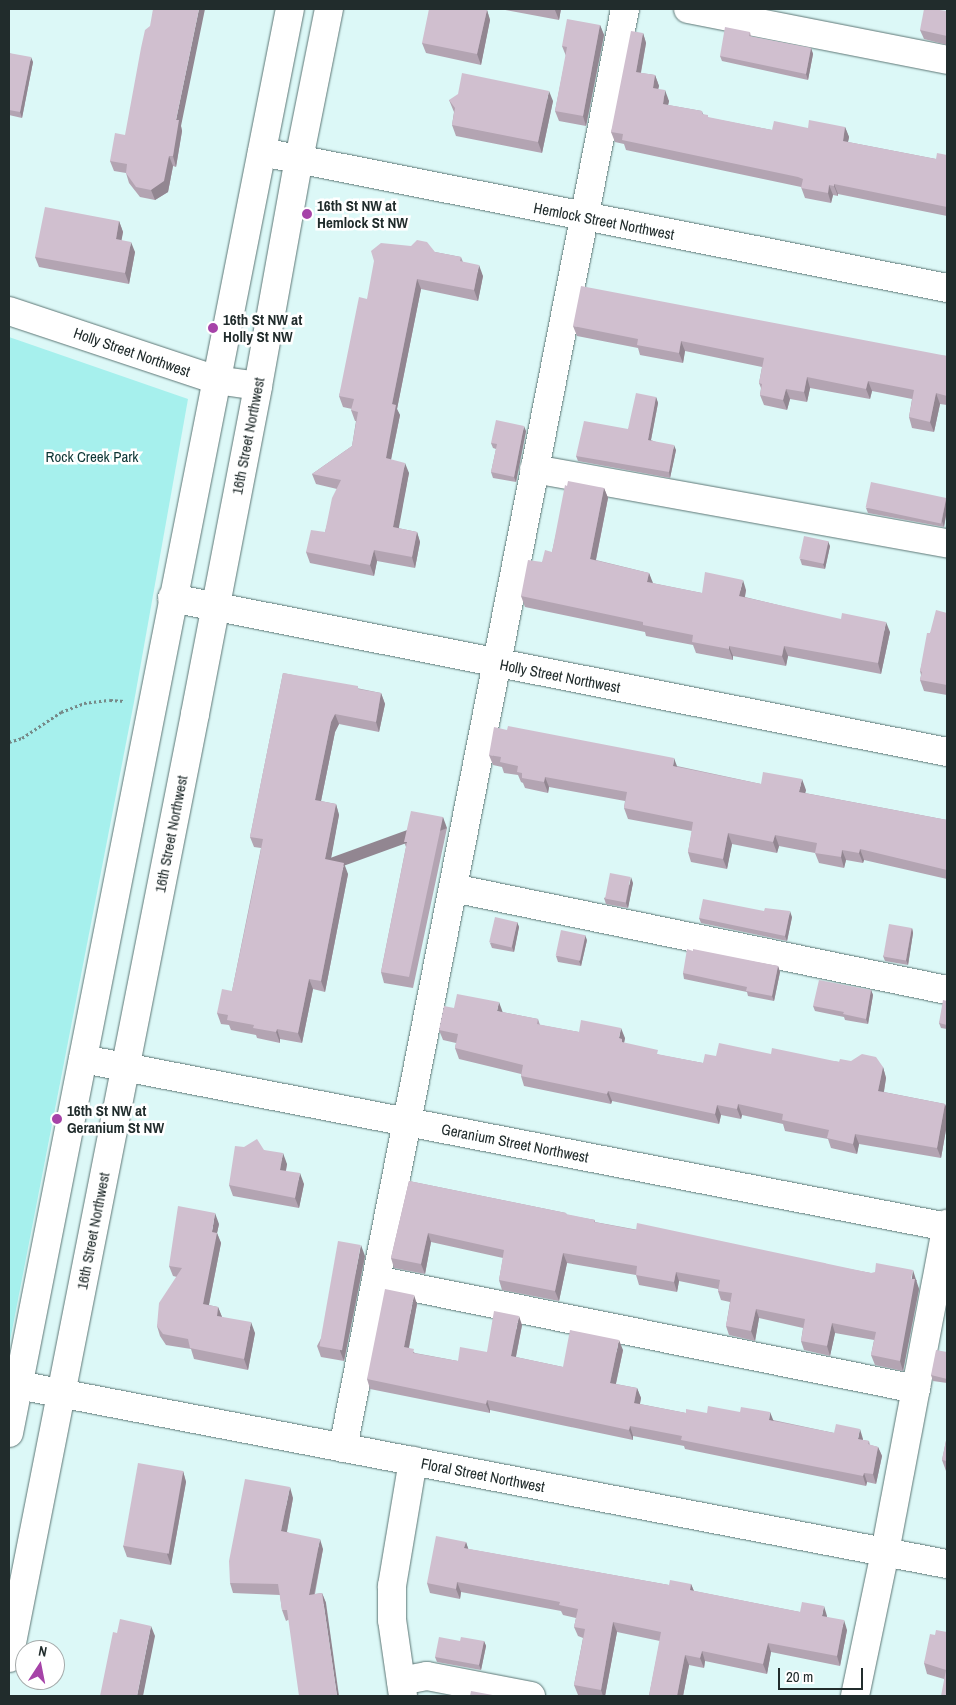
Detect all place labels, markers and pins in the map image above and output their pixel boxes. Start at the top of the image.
place label: 16th St NW at Hemlock St NW [317,196,408,231]
marker: 16th St NW at Hemlock St NW [301,208,313,220]
place label: 16th St NW at Holly St NW [223,310,302,345]
marker: 16th St NW at Holly St NW [207,322,219,334]
place label: 16th St NW at Geranium St NW [67,1101,164,1136]
marker: 16th St NW at Geranium St NW [51,1113,63,1125]

